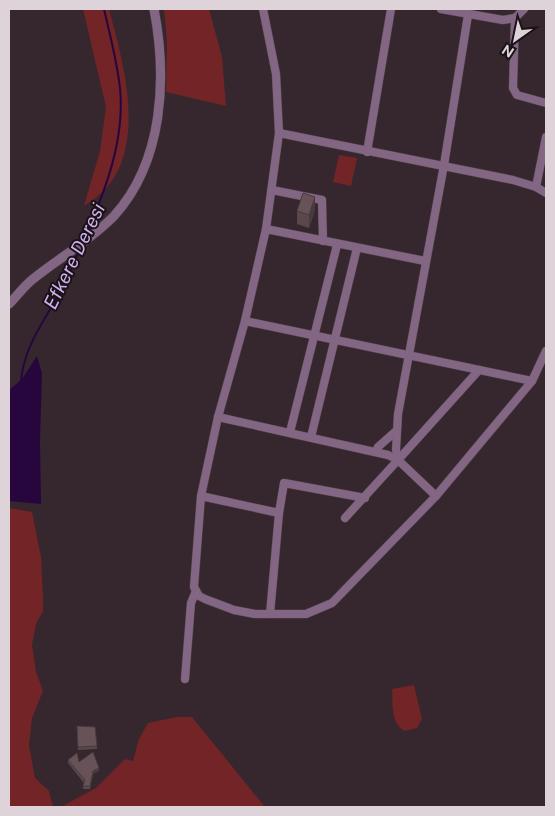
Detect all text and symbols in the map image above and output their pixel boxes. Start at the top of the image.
north arrow [490,15,540,65]
text: N [499,41,517,61]
water label: Efkere Deresi [39,199,109,312]

